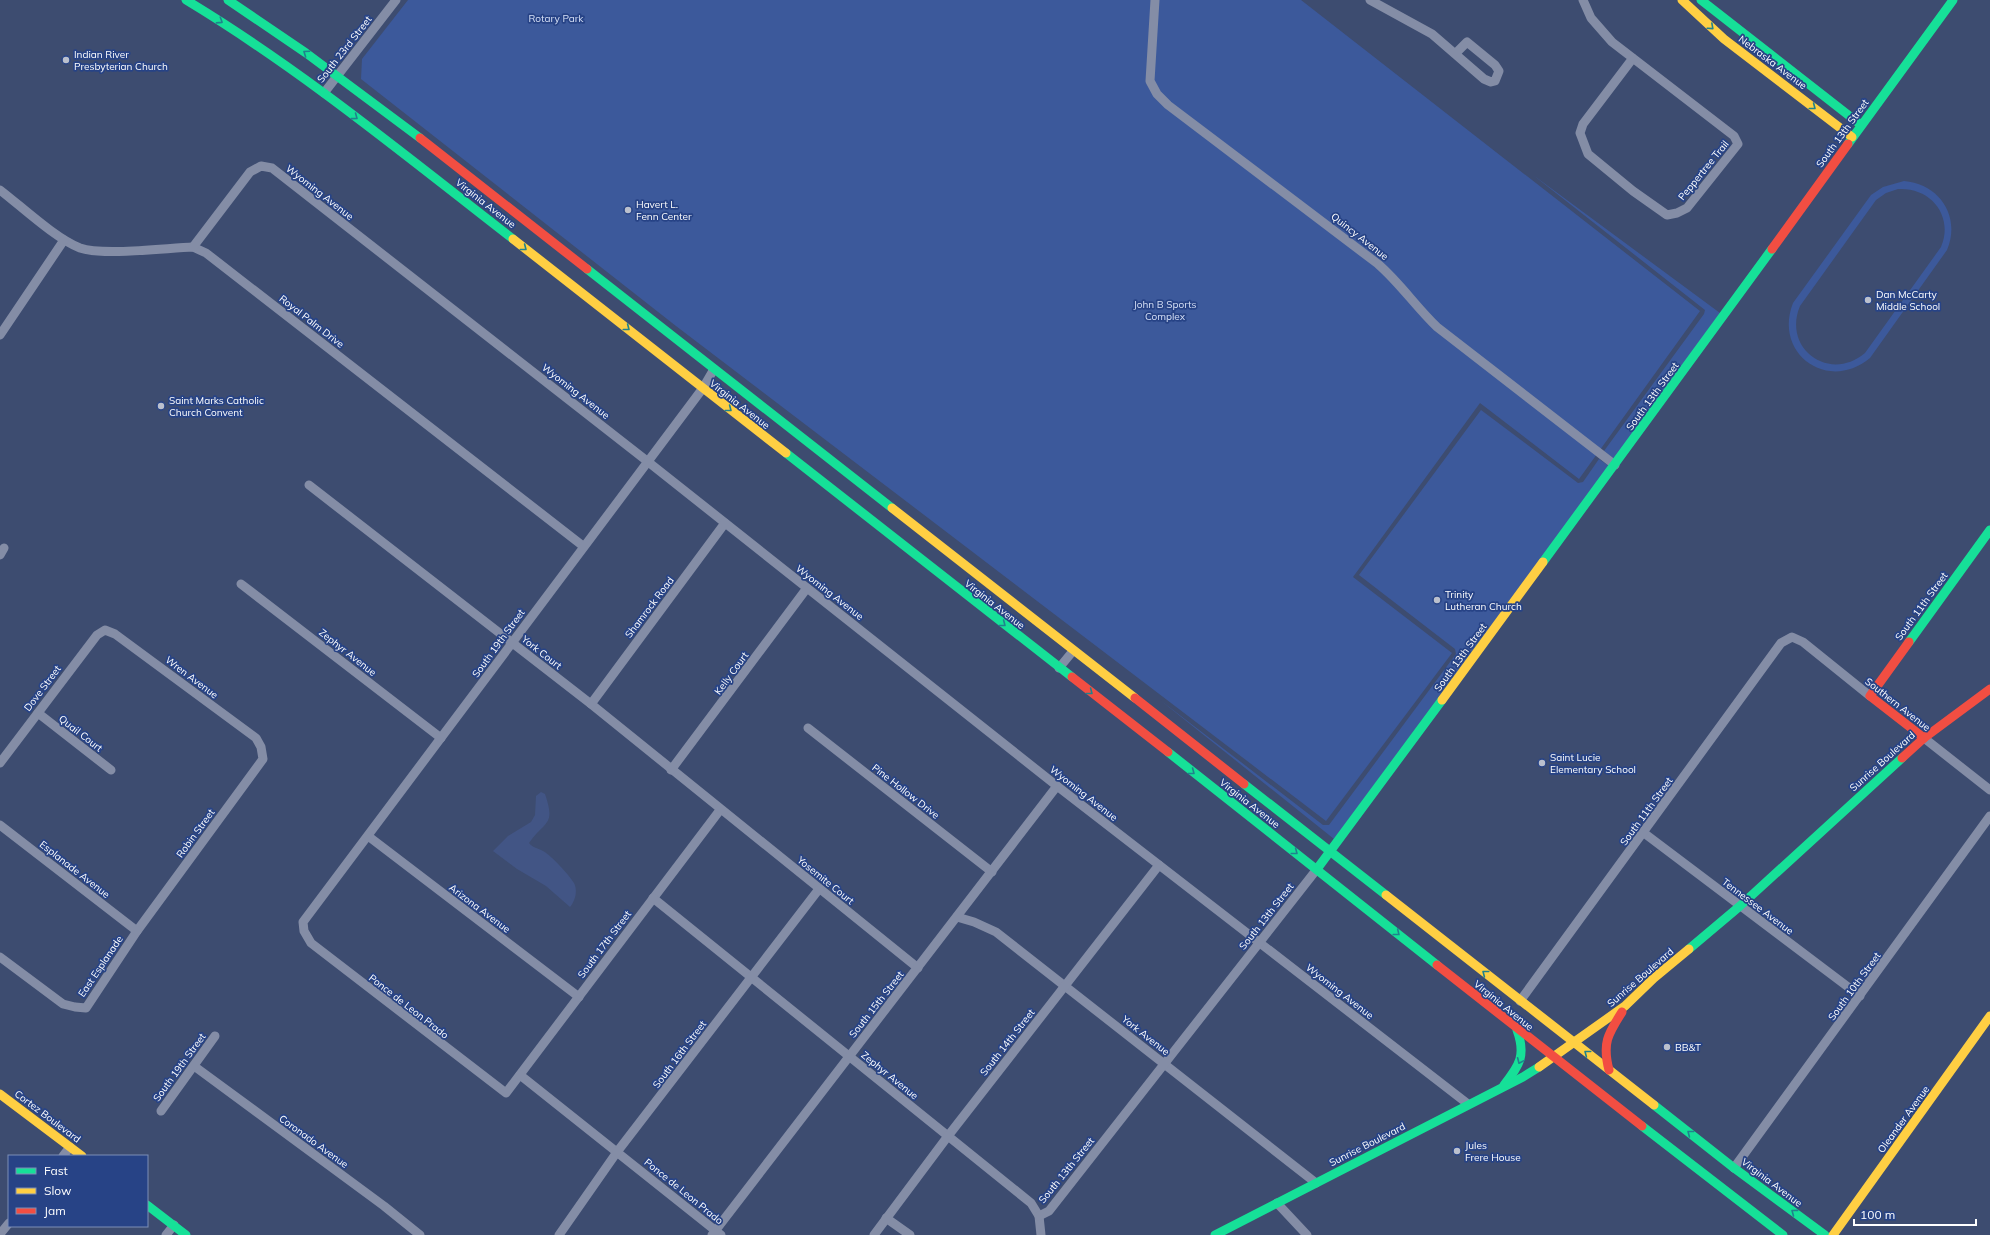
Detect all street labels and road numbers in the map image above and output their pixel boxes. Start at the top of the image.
street label: South 23rd Street [314,13,375,85]
street label: Nebraska Avenue [1736,33,1809,92]
street label: South 13th Street [1813,96,1872,170]
street label: Peppertree Trail [1675,138,1731,203]
street label: Wyoming Avenue [283,162,356,223]
street label: Virginia Avenue [453,176,518,231]
street label: Quincy Avenue [1328,210,1391,263]
street label: Royal Palm Drive [277,292,347,351]
street label: South 13th Street [1623,359,1682,433]
street label: Wyoming Avenue [539,361,612,422]
street label: Virginia Avenue [707,377,772,432]
street label: Wyoming Avenue [793,562,866,623]
street label: South 11th Street [1892,569,1951,643]
street label: Shamrock Road [622,574,677,641]
street label: Virginia Avenue [962,577,1027,632]
street label: South 19th Street [469,606,528,680]
street label: South 13th Street [1431,620,1490,694]
street label: Zephyr Avenue [316,626,379,679]
street label: York Court [518,632,565,673]
street label: Kelly Court [712,649,752,697]
street label: Wren Avenue [163,653,221,702]
street label: Dove Street [21,662,64,714]
street label: Southern Avenue [1862,675,1933,734]
street label: Quail Court [56,712,106,755]
street label: Sunrise Boulevard [1847,729,1918,794]
street label: Pine Hollow Drive [869,761,942,822]
street label: Wyoming Avenue [1047,763,1120,824]
street label: South 11th Street [1617,774,1676,848]
street label: Virginia Avenue [1217,776,1282,831]
street label: Robin Street [173,806,218,860]
street label: Esplanade Avenue [37,838,113,901]
street label: Yosemite Court [794,853,857,908]
street label: Tennessee Avenue [1719,875,1796,938]
street label: South 13th Street [1236,880,1297,952]
street label: Arizona Avenue [446,881,513,936]
street label: South 17th Street [575,908,634,981]
street label: East Esplanade [75,933,126,999]
street label: Sunrise Boulevard [1604,945,1676,1010]
street label: South 10th Street [1825,949,1884,1023]
street label: Wyoming Avenue [1303,961,1376,1022]
street label: South 15th Street [846,968,907,1040]
street label: Ponce de Leon Prado [366,971,451,1042]
street label: Virginia Avenue [1471,977,1536,1033]
street label: South 14th Street [977,1006,1038,1078]
street label: York Avenue [1118,1012,1172,1058]
street label: South 16th Street [650,1018,709,1091]
street label: South 19th Street [150,1030,209,1104]
street label: Zephyr Avenue [859,1048,921,1102]
street label: Oleander Avenue [1875,1083,1932,1155]
street label: Cortez Boulevard [12,1087,83,1146]
street label: Coronado Avenue [277,1112,351,1171]
street label: Sunrise Boulevard [1327,1120,1407,1169]
street label: South 13th Street [1036,1134,1097,1206]
street label: Virginia Avenue [1739,1155,1805,1210]
street label: Ponce de Leon Prado [642,1156,726,1227]

